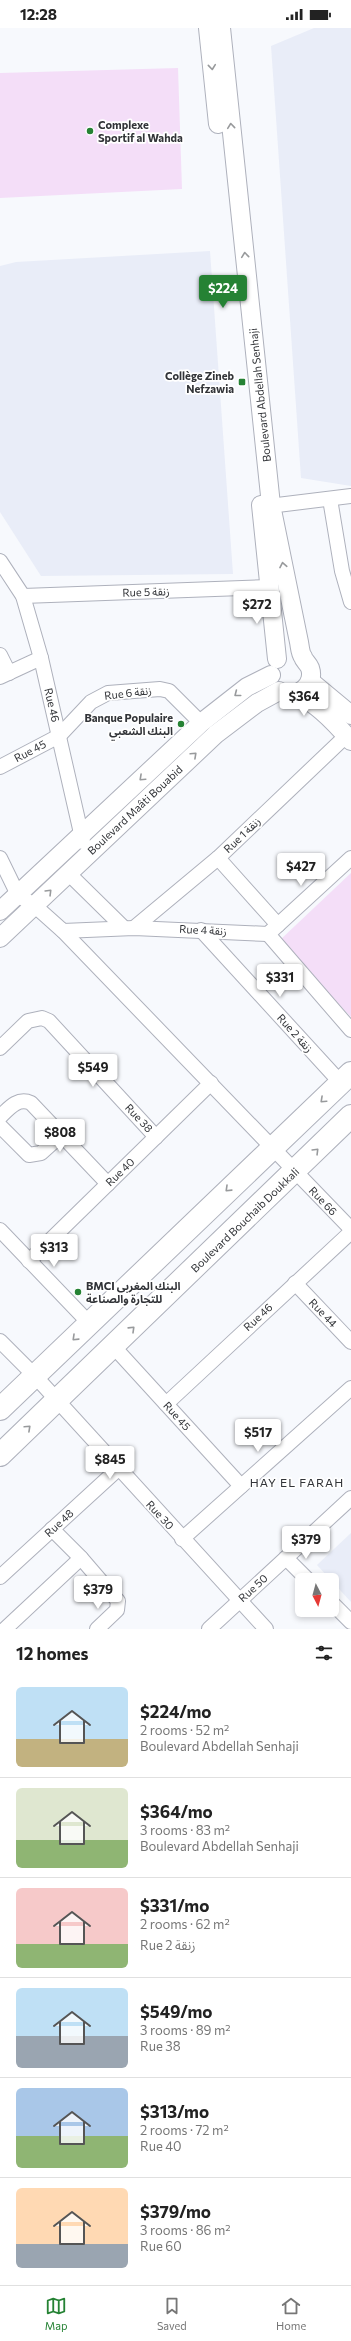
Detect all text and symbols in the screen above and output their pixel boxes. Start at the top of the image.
text: 12:28 [20,5,57,23]
one-way arrow [207,64,216,70]
place label: Complexe Sportif al Wahda [98,118,183,144]
one-way arrow [227,123,236,129]
marker: Complexe Sportif al Wahda [85,126,95,136]
one-way arrow [240,252,249,258]
pin: $224 [199,275,247,309]
text: $224 [208,280,238,296]
street label: Boulevard Abdellah Senhaji [246,327,273,463]
place label: Collège Zineb Nefzawia [165,369,234,395]
marker: Collège Zineb Nefzawia [237,377,247,387]
one-way arrow [279,561,287,568]
street label: Rue 5 زنقة [122,584,170,600]
pin: $272 [233,591,281,625]
text: $272 [242,596,272,612]
street label: Rue 6 زنقة [104,683,152,703]
pin: $364 [280,683,328,717]
street label: Rue 46 [42,687,63,724]
text: $364 [288,688,320,704]
one-way arrow [235,690,242,697]
place label: Banque Populaire البنك الشعبي [85,711,173,741]
marker: Banque Populaire البنك الشعبي [176,719,186,729]
street label: Rue 45 [12,737,48,764]
one-way arrow [189,752,197,760]
street label: Boulevard Maâti Bouabid [85,762,185,857]
one-way arrow [139,773,147,781]
street label: Rue 1 زنقة [221,814,263,856]
pin: $427 [277,853,325,887]
text: $427 [286,858,316,874]
one-way arrow [44,889,52,897]
street label: Rue 4 زنقة [179,922,227,938]
pin: $331 [256,964,304,998]
text: $331 [266,969,294,985]
street label: Rue 2 زنقة [274,1011,316,1055]
pin: $549 [69,1054,117,1088]
text: $549 [77,1059,109,1075]
one-way arrow [320,1095,327,1102]
street label: Rue 38 [123,1101,156,1135]
pin: $808 [36,1119,84,1153]
text: $808 [44,1124,76,1140]
one-way arrow [311,1148,319,1156]
street label: Rue 40 [102,1155,137,1189]
street label: Boulevard Bouchaib Doukkali [188,1164,301,1275]
one-way arrow [225,1184,233,1192]
street label: Rue 66 [307,1184,340,1218]
pin: $313 [30,1234,78,1268]
text: $313 [40,1239,68,1255]
place label: BMCI البنك المغربي للتجارة والصناعة [86,1279,180,1306]
marker: BMCI البنك المغربي للتجارة والصناعة [73,1287,83,1297]
street label: Rue 44 [307,1296,340,1330]
street label: Rue 46 [241,1300,275,1333]
one-way arrow [127,1326,135,1334]
one-way arrow [72,1334,79,1341]
street label: Rue 45 [161,1399,194,1433]
pin: $517 [234,1419,282,1453]
text: $517 [244,1424,272,1440]
one-way arrow [23,1426,31,1433]
pin: $845 [86,1446,134,1480]
text: $845 [94,1451,126,1467]
district label: HAY EL FARAH [250,1475,344,1489]
street label: Rue 30 [144,1497,177,1532]
street label: Rue 48 [42,1506,76,1539]
pin: $379 [282,1526,330,1560]
text: $379 [291,1531,321,1547]
street label: Rue 50 [235,1571,270,1604]
north arrow [295,1573,339,1617]
map controls [295,1573,339,1617]
pin: $379 [74,1576,122,1610]
text: $379 [83,1581,113,1597]
icon: filters [313,1642,335,1664]
text: 12 homes [16,1643,88,1664]
text: $224/mo [140,1701,211,1722]
icon: home [48,1703,96,1751]
text: 2 rooms · 52 m² [140,1722,229,1738]
text: Boulevard Abdellah Senhaji [140,1738,299,1754]
text: $364/mo [140,1801,213,1822]
icon: home [48,1804,96,1852]
text: 3 rooms · 83 m² [140,1822,230,1838]
text: Boulevard Abdellah Senhaji [140,1838,299,1854]
text: $331/mo [140,1895,209,1916]
icon: home [48,1904,96,1952]
text: 2 rooms · 62 m² [140,1916,230,1932]
text: Rue 2 زنقة [140,1937,196,1953]
text: $549/mo [140,2001,212,2022]
icon: home [48,2004,96,2052]
text: 3 rooms · 89 m² [140,2022,231,2038]
text: Rue 38 [140,2038,181,2054]
text: $313/mo [140,2101,209,2122]
icon: home [48,2104,96,2152]
text: 2 rooms · 72 m² [140,2122,229,2138]
text: Rue 40 [140,2138,182,2154]
text: $379/mo [140,2201,211,2222]
icon: home [48,2204,96,2252]
text: 3 rooms · 86 m² [140,2222,231,2238]
text: Rue 60 [140,2238,182,2254]
tab: Map [45,2295,67,2332]
tab: Saved [157,2295,187,2332]
tab: Home [276,2295,306,2332]

